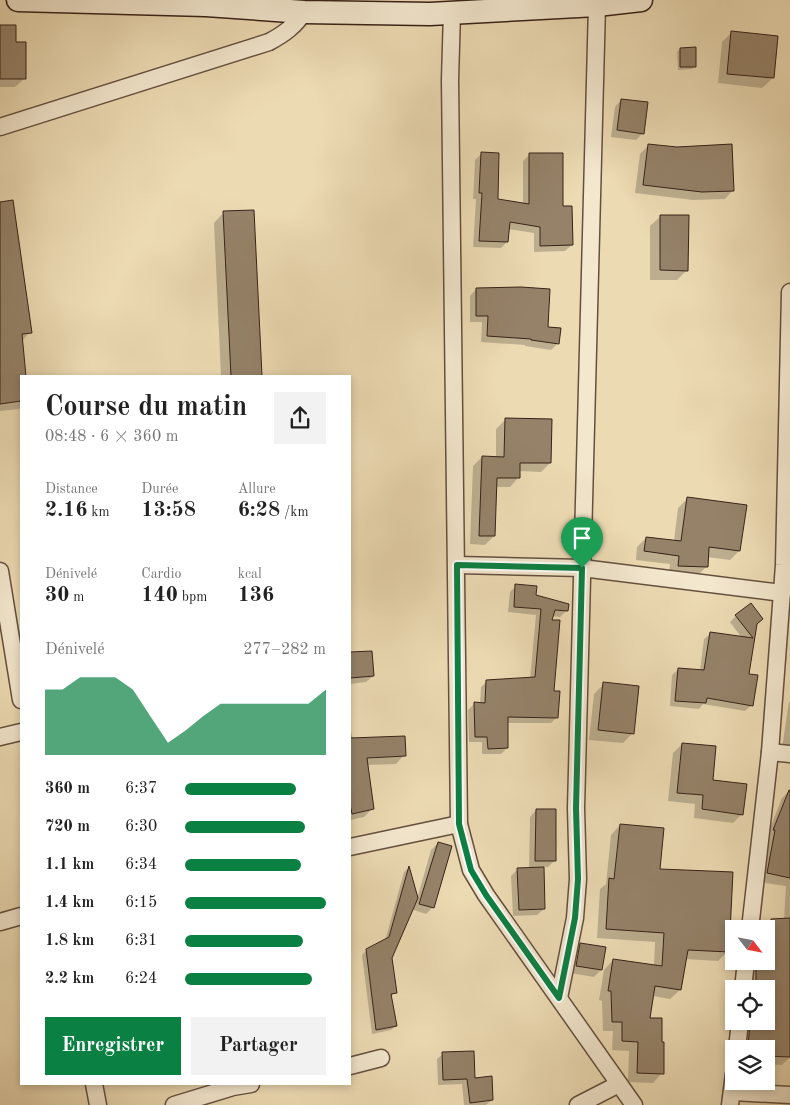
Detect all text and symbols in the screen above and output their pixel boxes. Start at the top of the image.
button: share [274,392,326,444]
text: Course du matin [45,394,247,422]
text: 08:48 · 6 × 360 m [45,429,178,445]
text: Distance [45,482,98,496]
text: Durée [141,482,178,496]
text: Allure [238,482,276,496]
text: 2.16 [45,500,87,521]
text: 13:58 [141,500,196,521]
text: 6:28 [238,500,280,521]
text: km [87,505,110,519]
text: /km [280,505,309,519]
pin [561,517,603,568]
icon: arrive [568,524,596,552]
text: Dénivelé [45,567,97,581]
text: Cardio [141,567,181,581]
text: kcal [238,567,262,581]
text: 30 [45,585,69,606]
text: 140 [141,585,178,606]
text: 136 [238,585,274,606]
text: m [69,590,84,604]
text: bpm [178,590,207,604]
text: Dénivelé [45,642,105,658]
text: 277–282 m [243,642,326,658]
text: 360 m [45,781,90,797]
text: 6:37 [125,781,157,797]
text: 720 m [45,819,90,835]
text: 6:30 [125,819,157,835]
text: 1.1 km [45,857,94,873]
text: 6:34 [125,857,157,873]
text: 1.4 km [45,895,94,911]
text: 6:15 [125,895,157,911]
north arrow [725,920,775,970]
map controls [725,920,775,1090]
text: 1.8 km [45,933,94,949]
text: 6:31 [125,933,157,949]
text: 2.2 km [45,971,94,987]
text: 6:24 [125,971,157,987]
button: locate [725,980,775,1030]
button: Enregistrer [45,1017,181,1075]
button: Partager [191,1017,326,1075]
button: layers [725,1040,775,1090]

